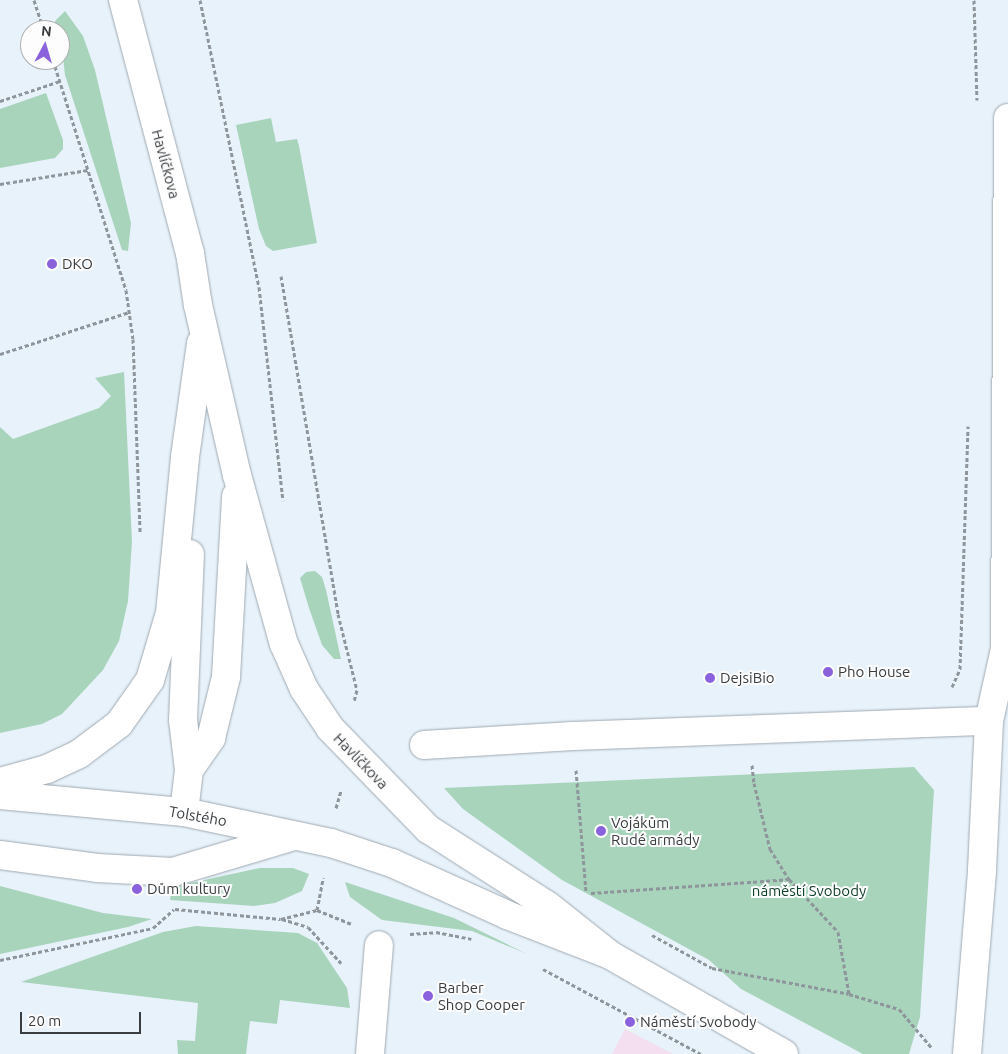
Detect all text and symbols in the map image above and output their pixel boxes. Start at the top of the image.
north arrow [20,20,70,70]
text: N [40,23,52,40]
street label: Havlíčkova [148,127,184,201]
place label: DKO [62,255,93,273]
marker: DKO [46,258,58,270]
place label: Pho House [838,663,910,681]
marker: Pho House [822,666,834,678]
place label: DejsiBio [720,669,775,687]
marker: DejsiBio [704,672,716,684]
street label: Havlíčkova [330,729,392,793]
street label: Tolstého [168,802,228,830]
place label: Vojákům Rudé armády [611,813,699,848]
marker: Vojákům Rudé armády [595,825,607,837]
place label: Dům kultury [147,880,230,898]
park label: náměstí Svobody [752,882,866,900]
marker: Dům kultury [131,883,143,895]
place label: Barber Shop Cooper [438,978,525,1013]
marker: Barber Shop Cooper [422,990,434,1002]
scale bar [22,1002,144,1034]
text: 20 m [28,1012,61,1029]
place label: Náměstí Svobody [640,1013,756,1031]
marker: Náměstí Svobody [624,1016,636,1028]

